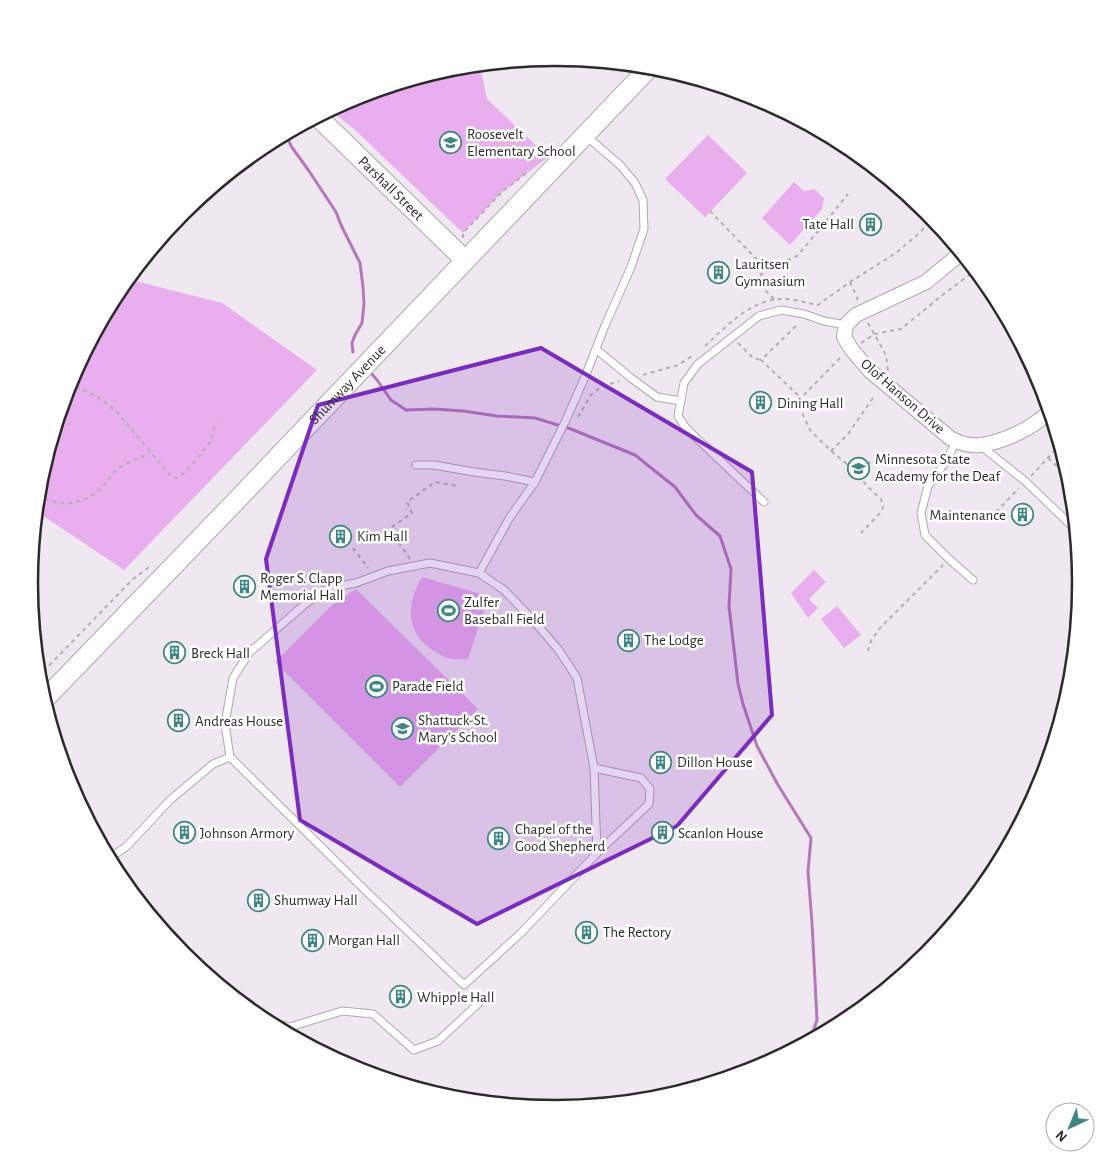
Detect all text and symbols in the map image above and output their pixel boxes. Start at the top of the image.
place label: Roosevelt Elementary School [467,127,576,159]
school or university icon: Roosevelt Elementary School [439,131,463,155]
street label: Parshall Street [355,154,426,224]
building icon: Tate Hall [858,212,882,236]
place label: Tate Hall [802,217,854,232]
place label: Lauritsen Gymnasium [735,257,805,289]
building icon: Lauritsen Gymnasium [707,261,731,285]
street label: Shumway Avenue [306,342,389,427]
street label: Olof Hanson Drive [858,356,948,437]
building icon: Dining Hall [749,391,773,415]
place label: Dining Hall [777,396,844,411]
place label: Minnesota State Academy for the Deaf [875,452,1001,484]
school or university icon: Minnesota State Academy for the Deaf [847,456,871,480]
building icon: Maintenance [1010,503,1034,527]
place label: Maintenance [930,508,1006,523]
building icon: Kim Hall [329,524,353,548]
place label: Kim Hall [357,529,408,544]
place label: Roger S. Clapp Memorial Hall [260,571,344,603]
building icon: Roger S. Clapp Memorial Hall [232,575,256,599]
place label: Zulfer Baseball Field [464,595,545,627]
sports icon: Zulfer Baseball Field [436,599,460,623]
building icon: The Lodge [616,628,640,652]
place label: The Lodge [644,633,704,648]
building icon: Breck Hall [163,641,187,665]
place label: Breck Hall [191,646,250,661]
sports icon: Parade Field [364,674,388,698]
place label: Parade Field [392,679,464,694]
building icon: Andreas House [167,709,191,733]
place label: Shattuck-St. Mary’s School [418,713,497,745]
place label: Andreas House [195,714,283,729]
school or university icon: Shattuck-St. Mary’s School [390,717,414,741]
building icon: Dillon House [649,750,673,774]
place label: Dillon House [677,755,753,770]
building icon: Johnson Armory [172,821,196,845]
building icon: Scanlon House [650,821,674,845]
place label: Chapel of the Good Shepherd [515,822,606,854]
place label: Johnson Armory [200,826,295,841]
building icon: Chapel of the Good Shepherd [487,826,511,850]
place label: Scanlon House [678,826,764,841]
building icon: Shumway Hall [246,888,270,912]
place label: Shumway Hall [274,893,358,908]
building icon: The Rectory [575,920,599,944]
place label: The Rectory [603,925,672,940]
building icon: Morgan Hall [300,928,324,952]
place label: Morgan Hall [328,933,400,948]
building icon: Whipple Hall [389,985,413,1009]
place label: Whipple Hall [417,990,494,1005]
north arrow [1045,1102,1095,1152]
text: N [1053,1127,1070,1144]

